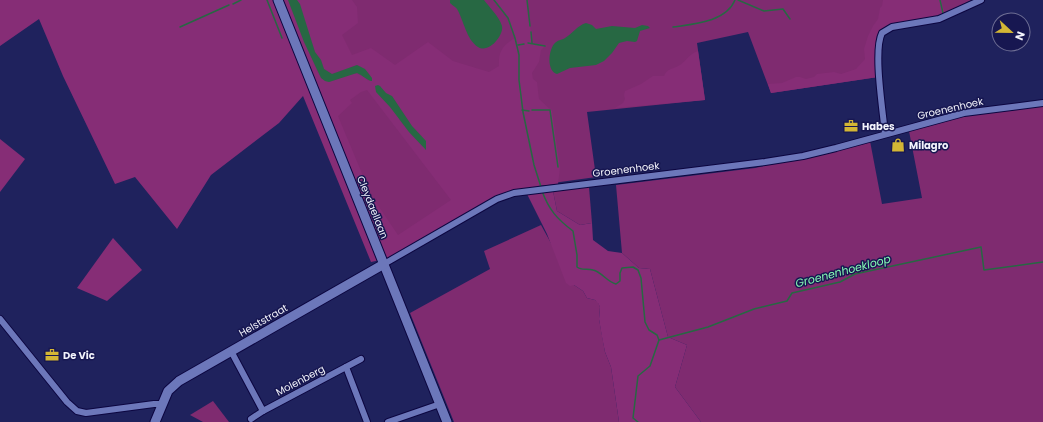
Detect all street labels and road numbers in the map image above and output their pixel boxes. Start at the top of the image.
street label: Groenenhoek [916,93,985,123]
street label: Groenenhoek [592,158,661,181]
street label: Cleydaellaan [353,174,392,241]
street label: Helststraat [236,300,291,340]
street label: Molenberg [273,361,327,400]

